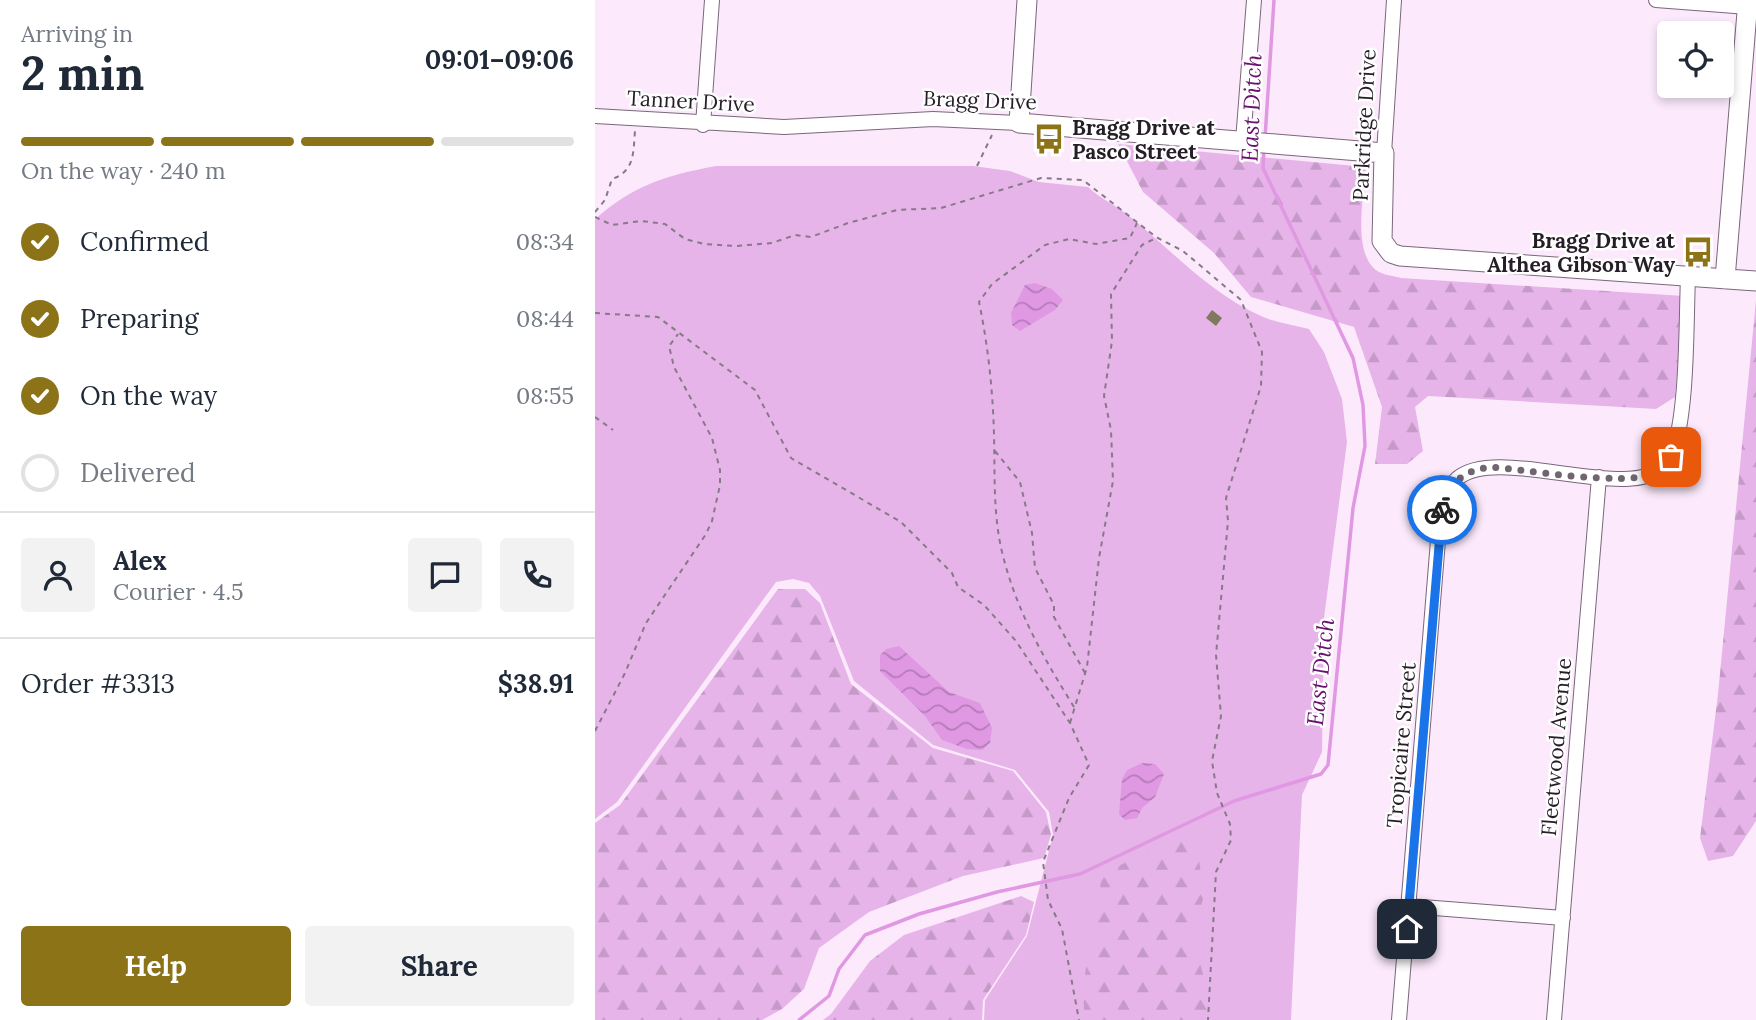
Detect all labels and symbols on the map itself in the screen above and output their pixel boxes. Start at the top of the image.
street label: Parkridge Drive [1347,48,1381,202]
water label: East Ditch [1235,54,1267,162]
street label: Tanner Drive [626,84,756,118]
street label: Bragg Drive [923,85,1037,115]
place label: Bragg Drive at Pasco Street [1072,114,1216,165]
bus stop icon: Bragg Drive at Pasco Street [1032,122,1066,156]
place label: Bragg Drive at Althea Gibson Way [1487,227,1675,278]
bus stop icon: Bragg Drive at Althea Gibson Way [1681,235,1715,269]
pin [1641,427,1701,487]
courier [1407,475,1477,545]
water label: East Ditch [1300,617,1340,727]
street label: Fleetwood Avenue [1535,657,1577,837]
street label: Tropicaire Street [1380,660,1422,829]
pin [1377,899,1437,959]

